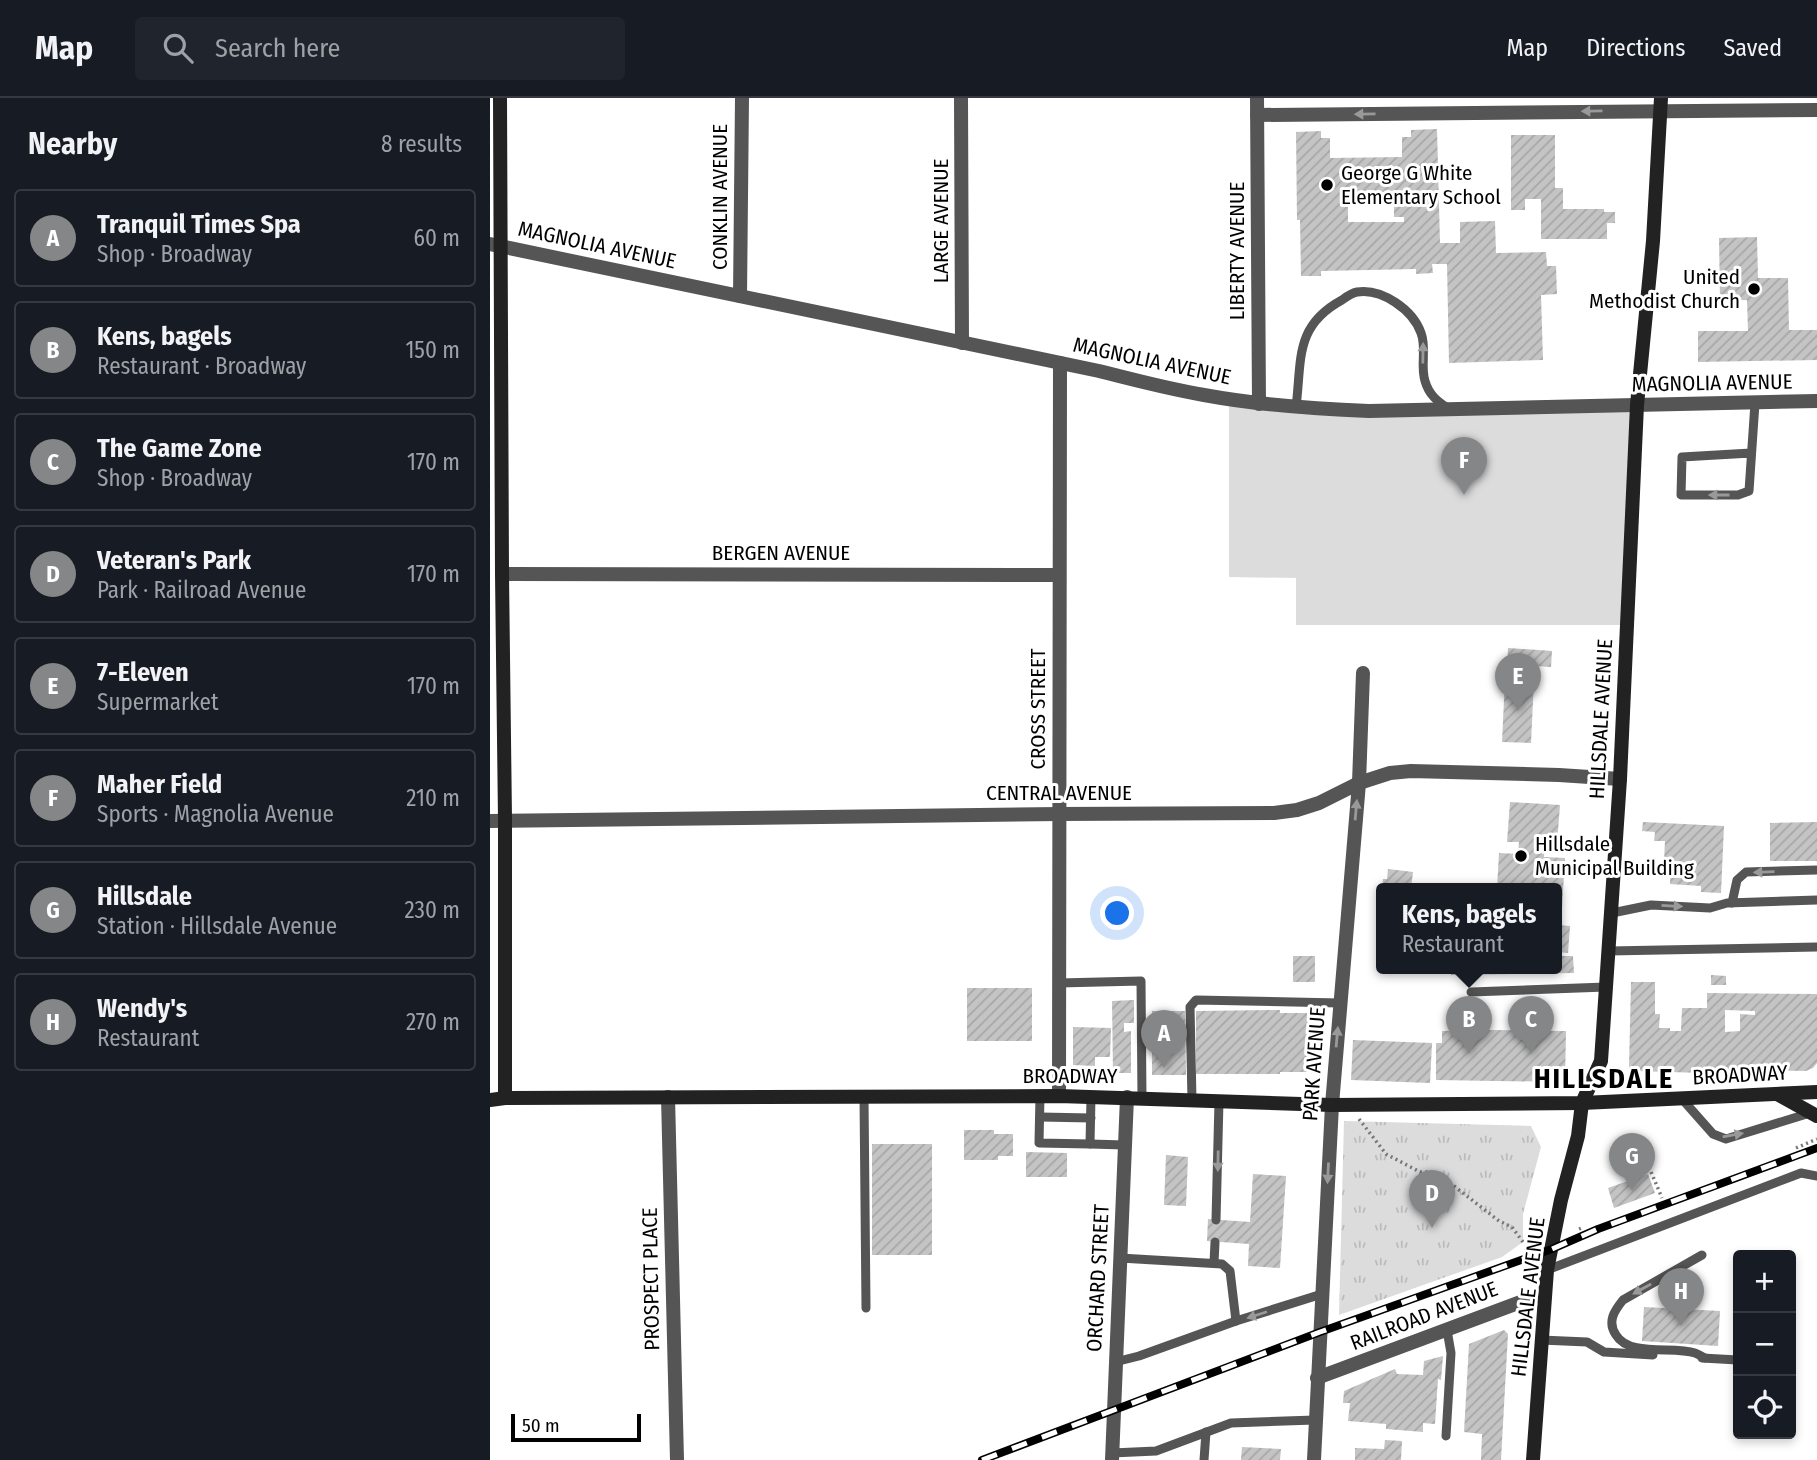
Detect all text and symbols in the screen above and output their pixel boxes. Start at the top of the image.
search box [135,17,625,80]
text: Map [35,28,93,68]
icon: search [159,29,197,67]
text: Search here [215,33,340,64]
text: Map [1507,34,1548,62]
text: Directions [1586,34,1685,62]
text: Saved [1723,34,1782,62]
one-way arrow [1581,105,1603,117]
one-way arrow [1353,108,1375,120]
street label: CONKLIN AVENUE [707,124,733,270]
text: Nearby [28,126,117,162]
text: 8 results [381,130,462,158]
street label: LARGE AVENUE [928,159,954,283]
place label: George G White Elementary School [1341,160,1501,210]
marker: George G White Elementary School [1319,177,1335,193]
street label: LIBERTY AVENUE [1224,182,1250,320]
text: Tranquil Times Spa [97,209,301,240]
street label: MAGNOLIA AVENUE [516,216,678,274]
text: A [47,224,59,252]
text: 60 m [414,224,460,252]
text: Shop · Broadway [97,240,252,268]
place label: United Methodist Church [1589,264,1740,314]
marker: United Methodist Church [1746,281,1762,297]
text: Kens, bagels [97,321,232,352]
street label: MAGNOLIA AVENUE [1071,332,1233,390]
text: B [47,336,59,364]
text: 150 m [405,336,460,364]
one-way arrow [1417,342,1429,364]
text: Restaurant · Broadway [97,352,306,380]
street label: MAGNOLIA AVENUE [1631,369,1793,397]
text: The Game Zone [97,433,262,464]
pin: F [1441,437,1487,495]
text: C [47,448,59,476]
text: 170 m [407,448,460,476]
text: Shop · Broadway [97,464,252,492]
one-way arrow [1708,489,1730,501]
street label: BERGEN AVENUE [712,540,850,566]
text: Veteran's Park [97,545,251,576]
text: D [46,560,60,588]
text: 170 m [407,560,460,588]
text: Park · Railroad Avenue [97,576,306,604]
street label: HILLSDALE AVENUE [1584,638,1618,800]
street label: CROSS STREET [1025,648,1051,770]
pin: E [1495,653,1541,711]
text: 7-Eleven [97,657,189,688]
text: E [48,672,58,700]
text: 170 m [407,672,460,700]
text: Supermarket [97,688,218,716]
text: Maher Field [97,769,222,800]
street label: CENTRAL AVENUE [986,780,1132,806]
text: F [48,784,58,812]
text: 210 m [406,784,460,812]
one-way arrow [1351,799,1362,821]
text: Sports · Magnolia Avenue [97,800,334,828]
place label: Hillsdale Municipal Building [1535,831,1694,881]
marker: Hillsdale Municipal Building [1513,848,1529,864]
one-way arrow [1753,866,1775,877]
text: Hillsdale [97,881,192,912]
popup [1376,883,1562,974]
text: G [46,896,60,924]
text: 230 m [404,896,460,924]
your location [1100,896,1134,930]
text: Kens, bagels [1402,899,1536,930]
one-way arrow [1661,901,1683,912]
text: Station · Hillsdale Avenue [97,912,337,940]
text: Restaurant [1402,930,1504,958]
text: Wendy's [97,993,187,1024]
pin: B [1446,996,1492,1054]
pin: C [1508,996,1554,1054]
street label: PARK AVENUE [1297,1006,1331,1122]
text: H [46,1008,60,1036]
text: 270 m [406,1008,460,1036]
pin: A [1141,1010,1187,1068]
text: Restaurant [97,1024,199,1052]
one-way arrow [1332,1025,1343,1047]
street label: BROADWAY [1692,1059,1789,1090]
district label: HILLSDALE [1534,1062,1674,1095]
street label: BROADWAY [1022,1063,1118,1089]
one-way arrow [1722,1129,1744,1140]
pin: G [1609,1133,1655,1191]
one-way arrow [1212,1150,1224,1172]
one-way arrow [1323,1162,1334,1184]
pin: D [1409,1170,1455,1228]
street label: ORCHARD STREET [1081,1203,1115,1353]
street label: PROSPECT PLACE [637,1207,665,1351]
street label: HILLSDALE AVENUE [1505,1216,1551,1378]
map controls [1733,1250,1796,1439]
button: + [1733,1250,1796,1313]
pin: H [1658,1268,1704,1326]
street label: RAILROAD AVENUE [1347,1276,1502,1356]
one-way arrow [1633,1283,1652,1295]
one-way arrow [1246,1310,1267,1320]
button: − [1733,1313,1796,1376]
button: locate [1733,1376,1796,1439]
scale bar [511,1411,640,1443]
text: 50 m [522,1414,560,1437]

